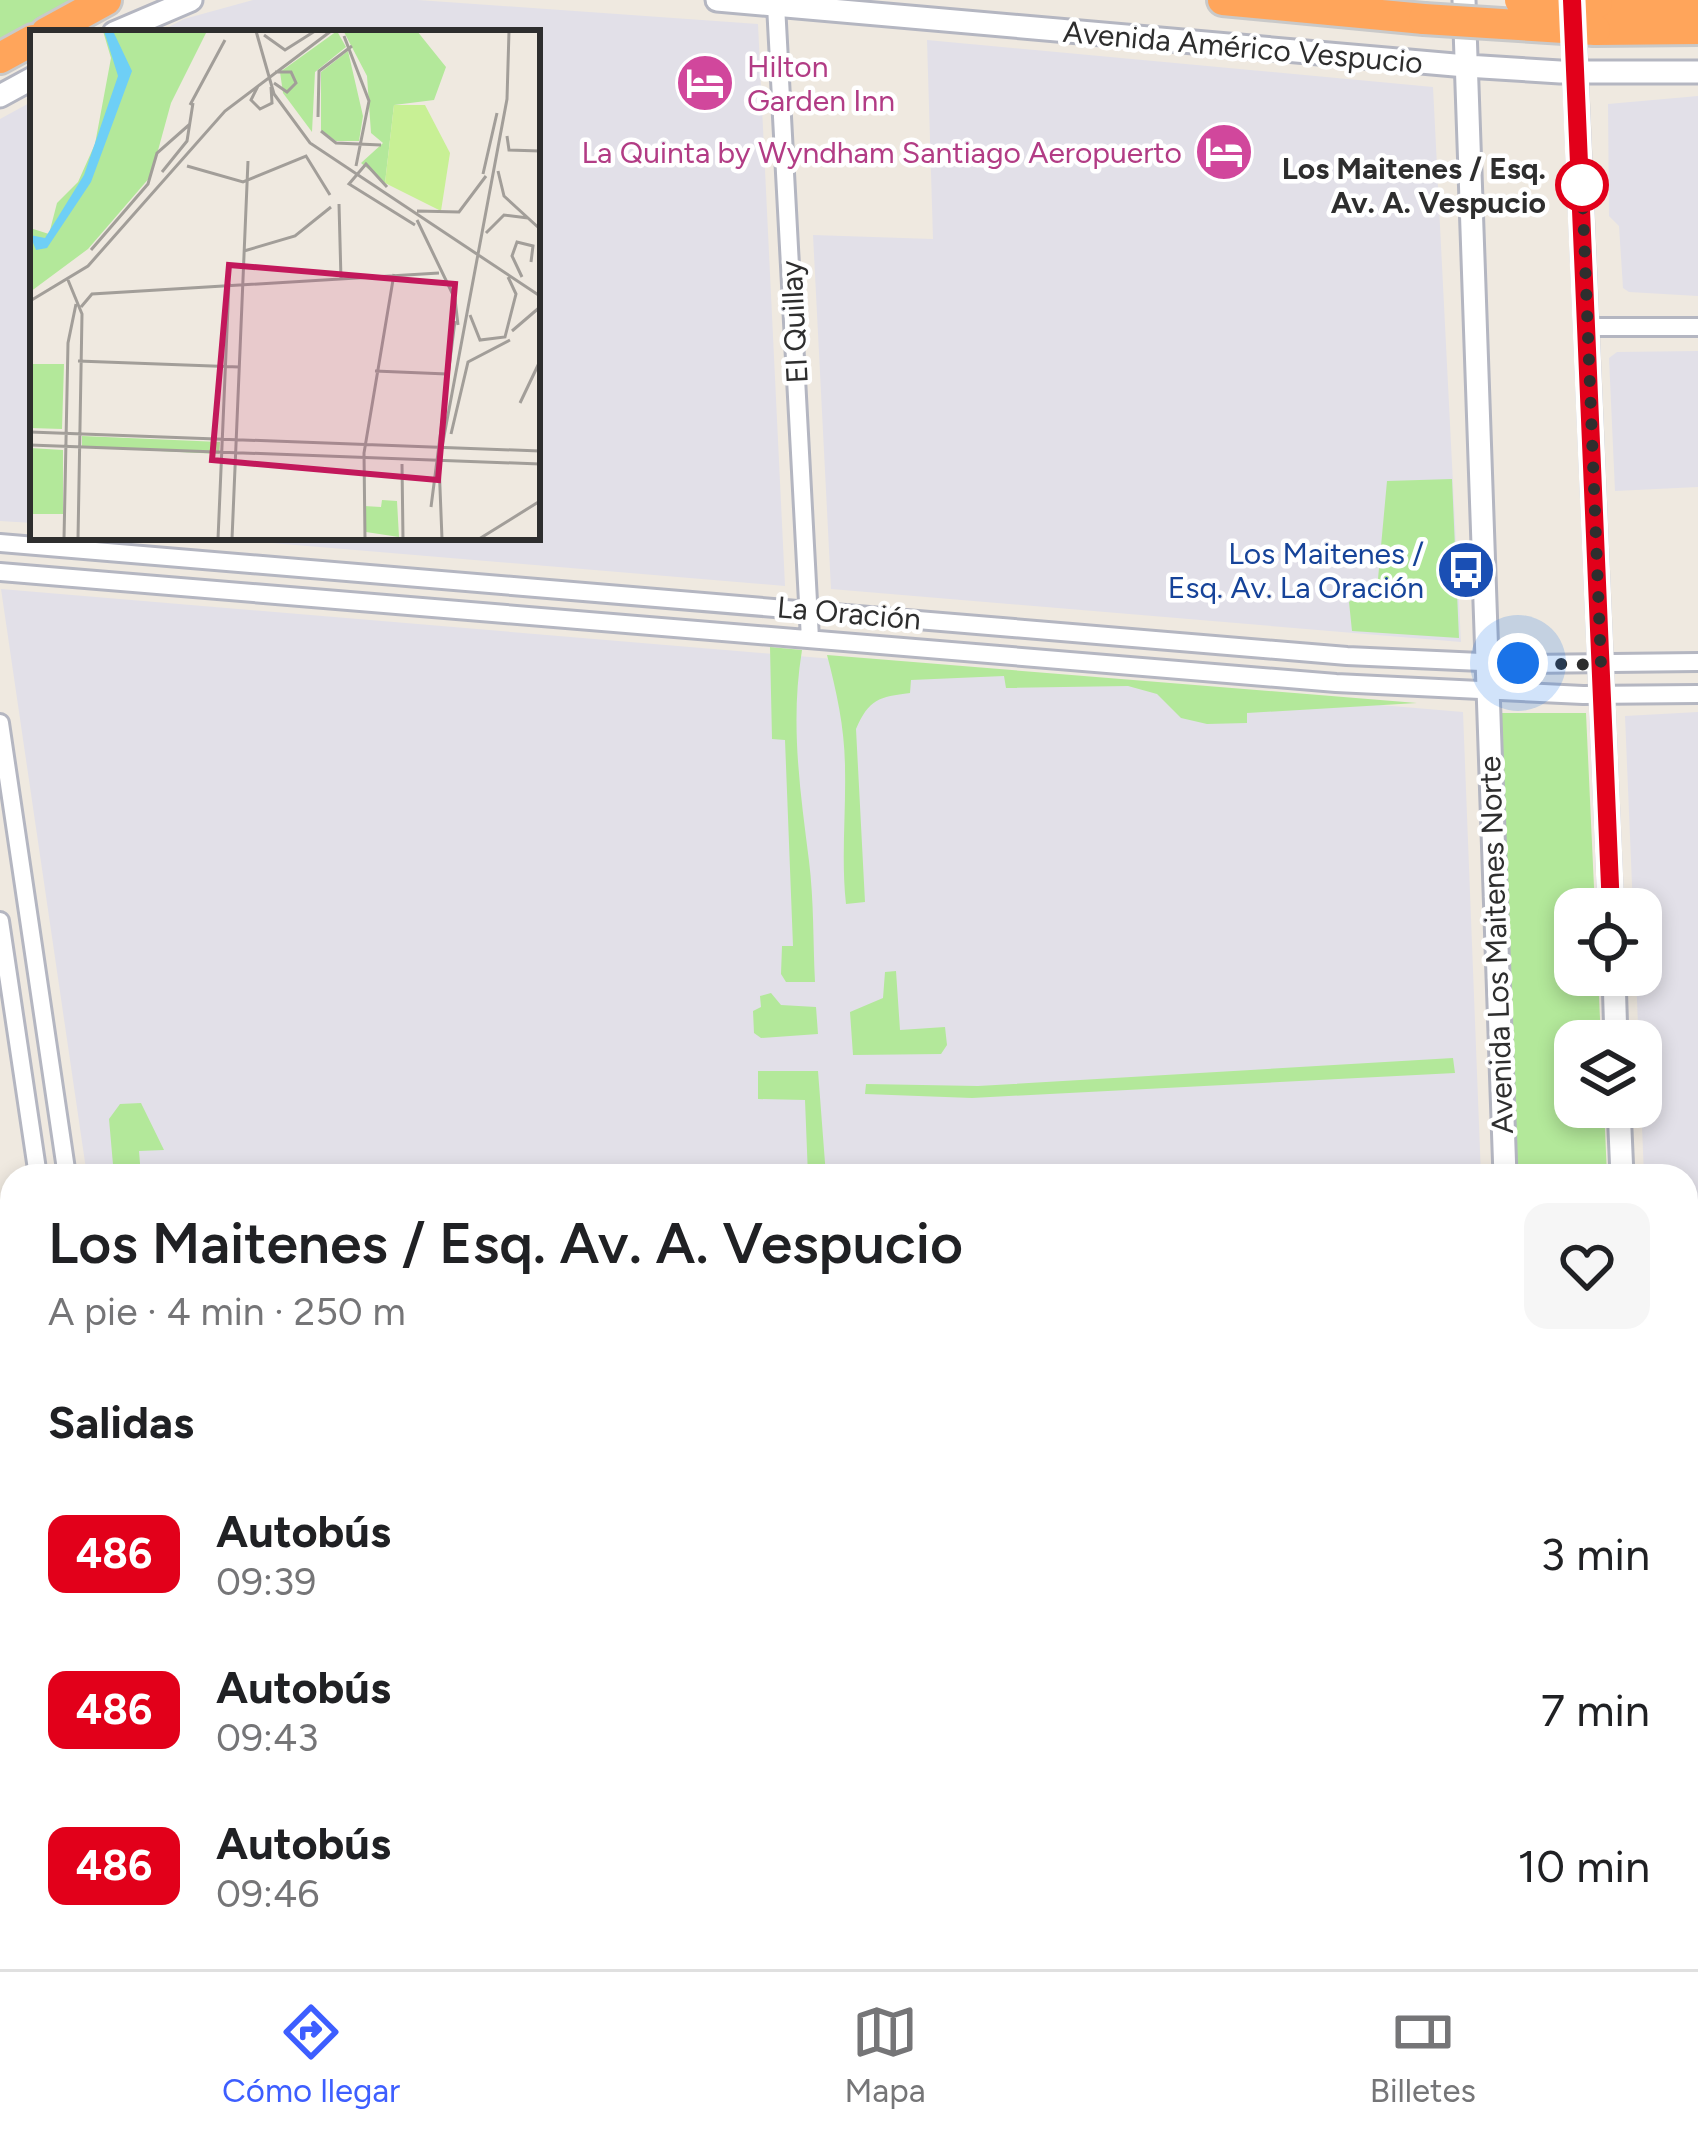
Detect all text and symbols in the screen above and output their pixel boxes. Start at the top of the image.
street label: Avenida Américo Vespucio [1062,13,1424,81]
inset map [30,30,540,540]
place label: Hilton Garden Inn [747,48,895,119]
hotel icon: Hilton Garden Inn [674,52,736,114]
hotel icon: La Quinta by Wyndham Santiago Aeropuerto [1193,121,1255,183]
place label: La Quinta by Wyndham Santiago Aeropuerto [581,134,1182,171]
place label: Los Maitenes / Esq. Av. A. Vespucio [1282,150,1546,221]
marker: Los Maitenes / Esq. Av. A. Vespucio [1557,160,1607,210]
street label: El Quillay [772,259,816,384]
place label: Los Maitenes / Esq. Av. La Oración [1168,535,1424,606]
bus stop icon: Los Maitenes / Esq. Av. La Oración [1435,539,1497,601]
street label: La Oración [775,588,923,638]
your location [1488,633,1548,693]
street label: Avenida Los Maitenes Norte [1471,755,1521,1135]
map controls [1554,888,1662,1128]
button: locate [1554,888,1662,996]
button: layers [1554,1020,1662,1128]
button: heart [1524,1203,1650,1329]
text: Los Maitenes / Esq. Av. A. Vespucio [48,1209,963,1277]
text: A pie · 4 min · 250 m [48,1288,406,1335]
text: Salidas [48,1395,194,1449]
text: Autobús [216,1504,391,1558]
text: 3 min [1541,1527,1650,1581]
text: 486 [76,1528,152,1579]
text: 09:39 [216,1558,316,1605]
text: Autobús [216,1660,391,1714]
text: 7 min [1541,1683,1650,1737]
text: 486 [76,1684,152,1735]
text: 09:43 [216,1714,318,1761]
text: Autobús [216,1816,391,1870]
text: 10 min [1518,1839,1650,1893]
text: 486 [76,1840,152,1891]
text: 09:46 [216,1870,319,1917]
tab: Cómo llegar [222,1999,400,2110]
tab: Mapa [844,1999,926,2110]
tab: Billetes [1370,1999,1476,2110]

